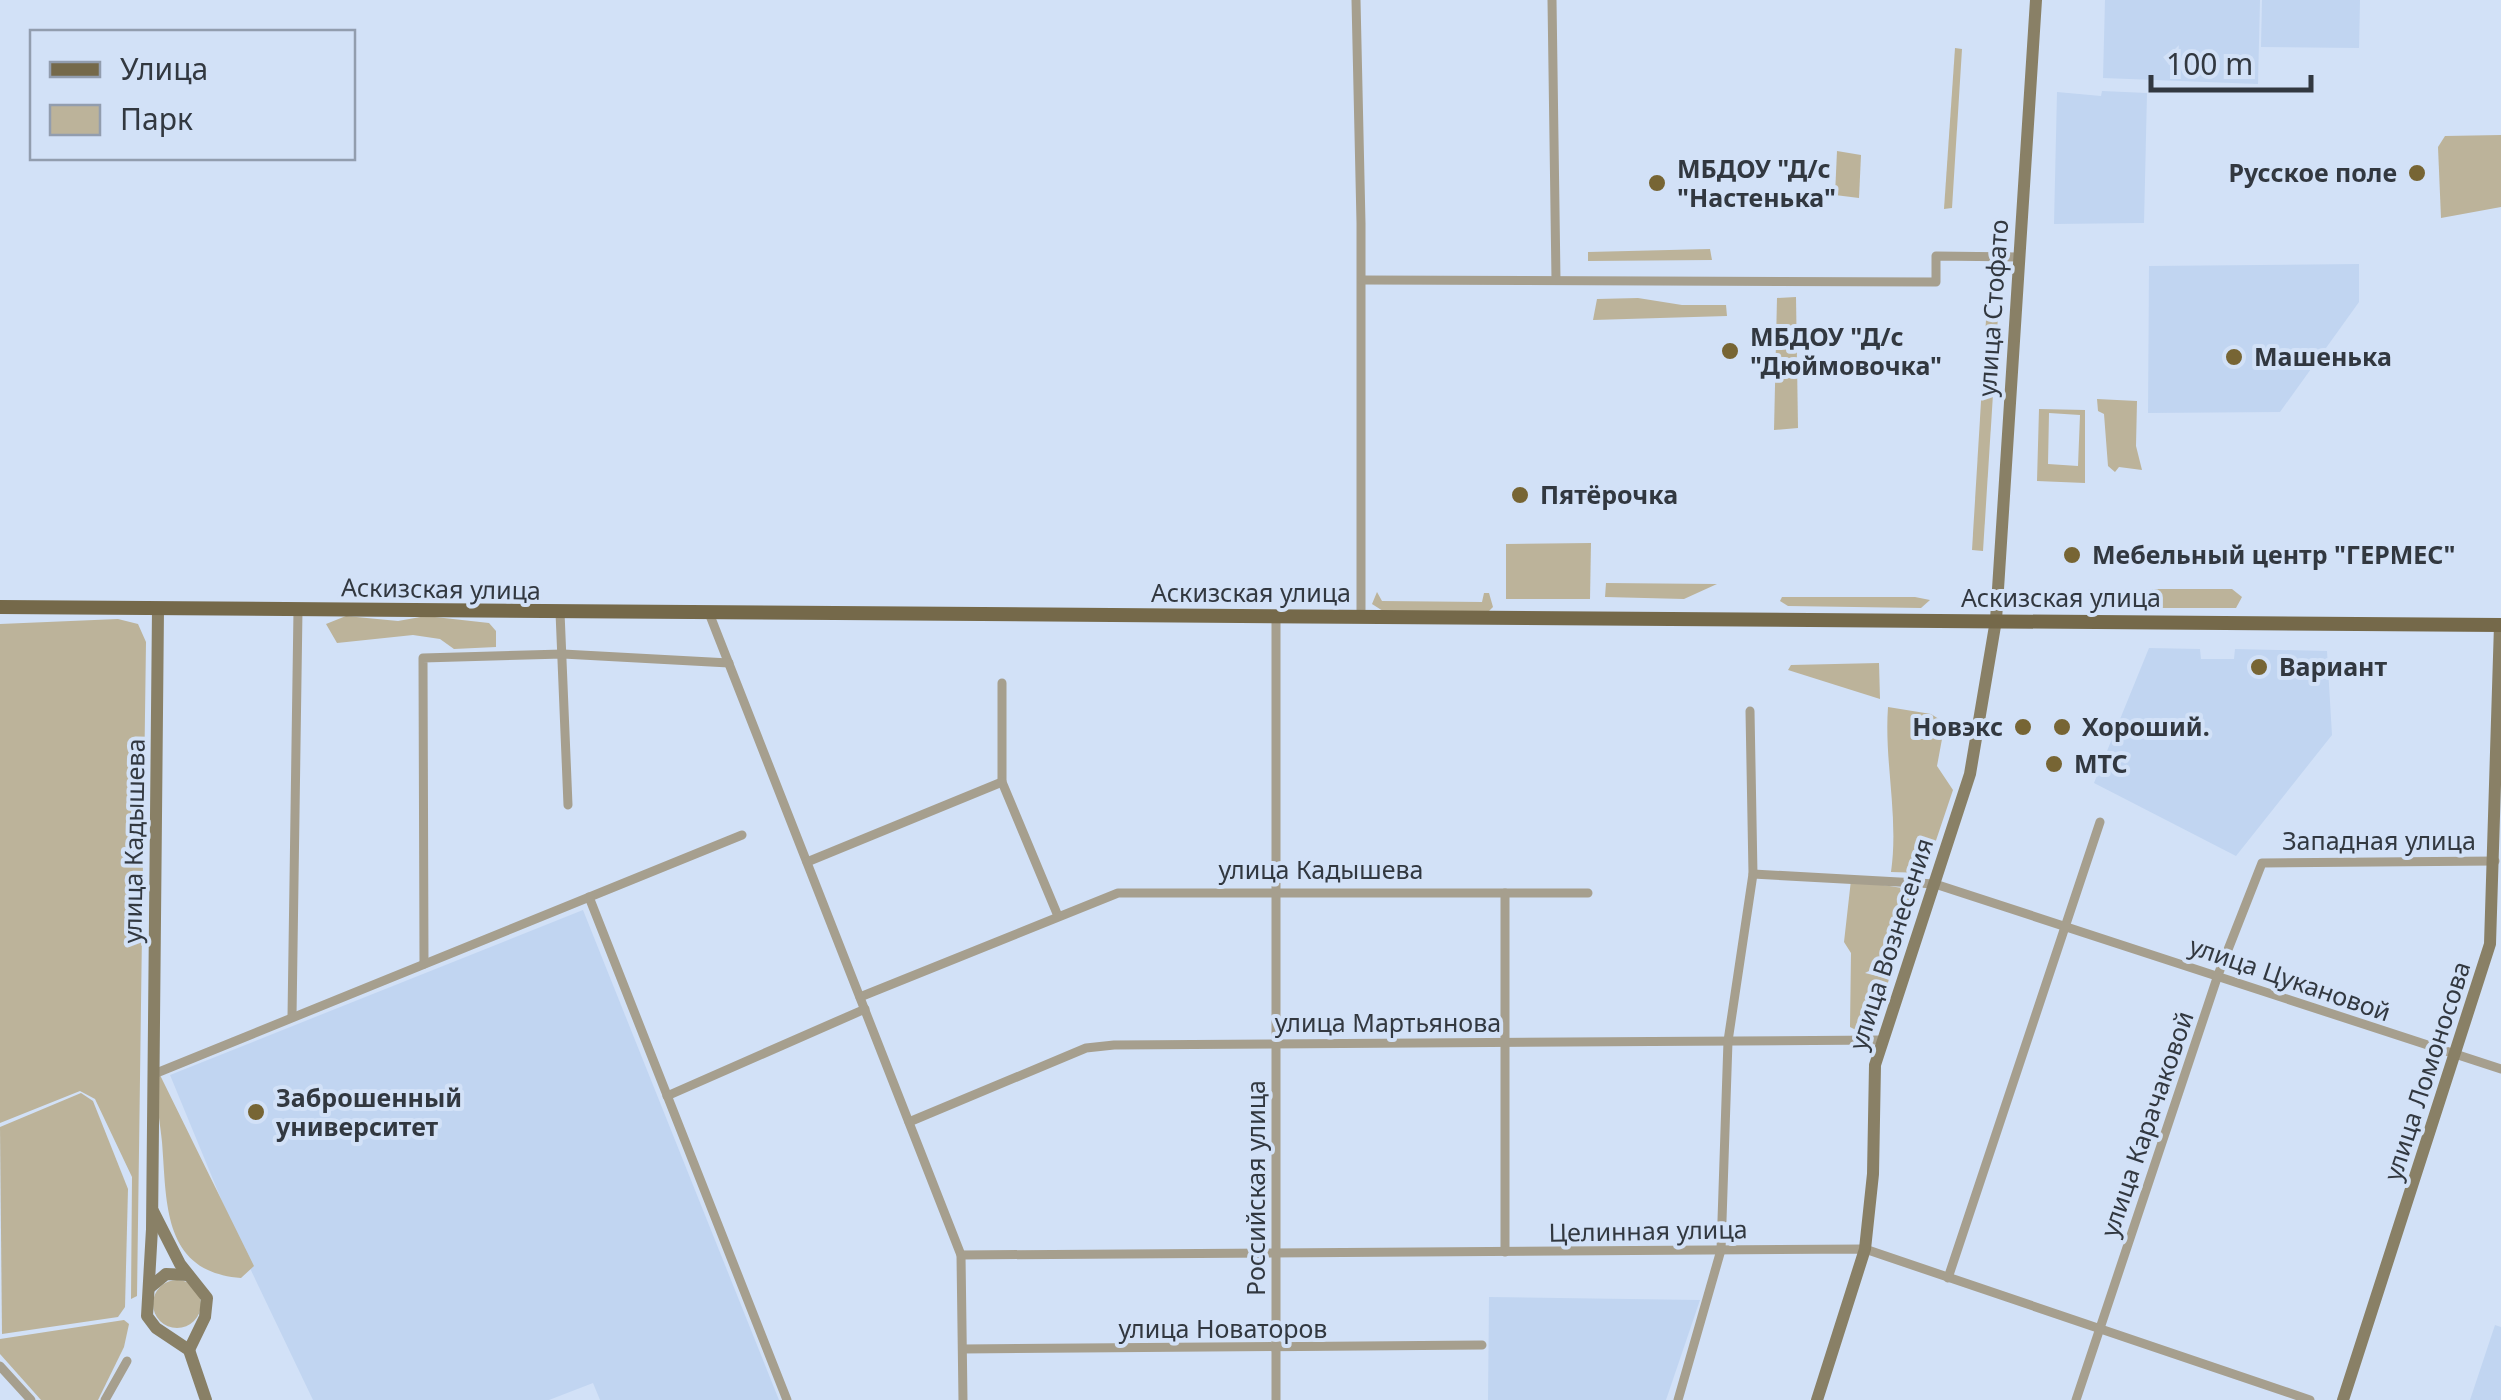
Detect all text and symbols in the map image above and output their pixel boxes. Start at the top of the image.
legend [30,30,355,160]
scale bar [2151,30,2311,92]
text: 100 m [2166,43,2253,84]
text: Улица [120,48,208,89]
text: Парк [120,98,193,139]
place label: МБДОУ "Д/с "Настенька" [1677,151,1836,214]
place label: Русское поле [2228,155,2397,189]
marker: Русское поле [2406,162,2428,184]
marker: МБДОУ "Д/с "Настенька" [1646,172,1668,194]
street label: улица Стофато [1969,218,2015,398]
place label: МБДОУ "Д/с "Дюймовочка" [1750,319,1942,382]
place label: Машенька [2254,339,2392,373]
marker: МБДОУ "Д/с "Дюймовочка" [1719,340,1741,362]
marker: Машенька [2223,346,2245,368]
place label: Пятёрочка [1540,477,1678,511]
marker: Пятёрочка [1509,484,1531,506]
place label: Мебельный центр "ГЕРМЕС" [2092,537,2455,571]
marker: Мебельный центр "ГЕРМЕС" [2061,544,2083,566]
street label: Аскизская улица [341,569,541,607]
street label: Аскизская улица [1151,575,1351,609]
street label: Аскизская улица [1961,580,2161,614]
place label: Вариант [2279,649,2387,683]
marker: Вариант [2248,656,2270,678]
place label: Новэкс [1912,709,2003,743]
place label: Хороший. [2082,709,2210,743]
marker: Новэкс [2012,716,2034,738]
marker: Хороший. [2051,716,2073,738]
street label: улица Кадышева [114,738,152,944]
place label: МТС [2074,746,2128,780]
marker: МТС [2043,753,2065,775]
street label: Западная улица [2282,823,2476,857]
street label: улица Вознесения [1840,833,1940,1054]
street label: улица Кадышева [1219,852,1423,886]
street label: улица Цукановой [2185,928,2395,1028]
street label: улица Ломоносова [2375,957,2478,1185]
street label: улица Мартьянова [1275,1005,1501,1039]
street label: улица Карачаковой [2091,1006,2201,1241]
place label: Заброшенный университет [275,1080,462,1143]
street label: Российская улица [1238,1080,1272,1296]
marker: Заброшенный университет [245,1101,267,1123]
street label: Целинная улица [1548,1211,1748,1249]
street label: улица Новаторов [1119,1311,1327,1345]

